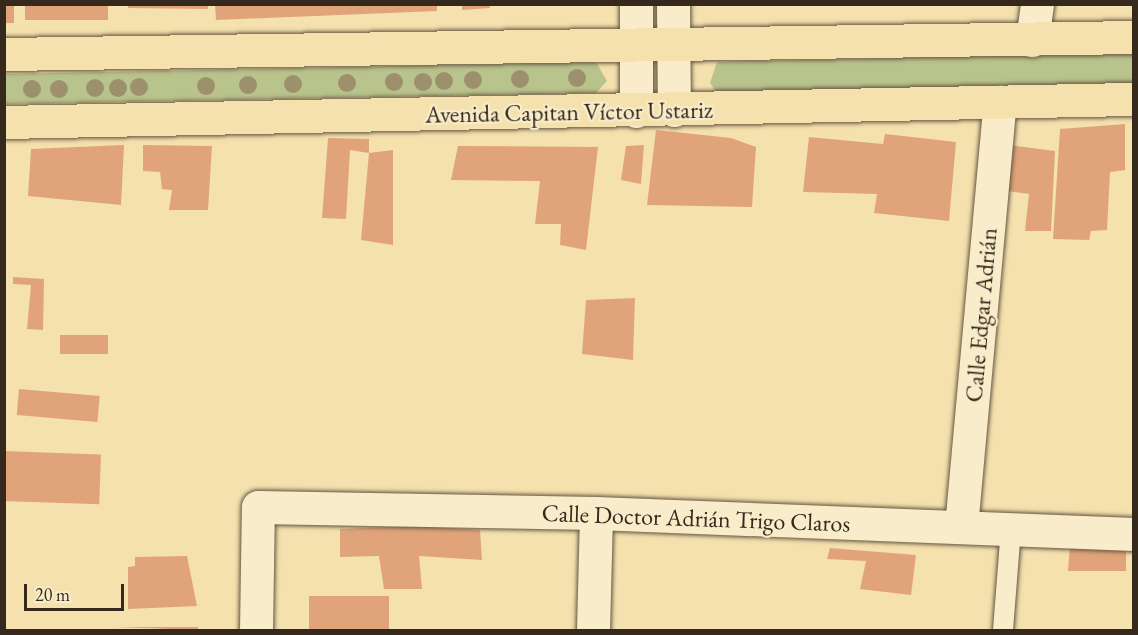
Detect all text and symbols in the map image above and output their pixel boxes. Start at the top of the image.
street label: Avenida Capitan Víctor Ustariz [425,95,713,129]
street label: Calle Edgar Adrián [959,227,1003,403]
street label: Calle Doctor Adrián Trigo Claros [541,498,851,538]
scale bar [27,572,128,610]
text: 20 m [35,583,70,606]

